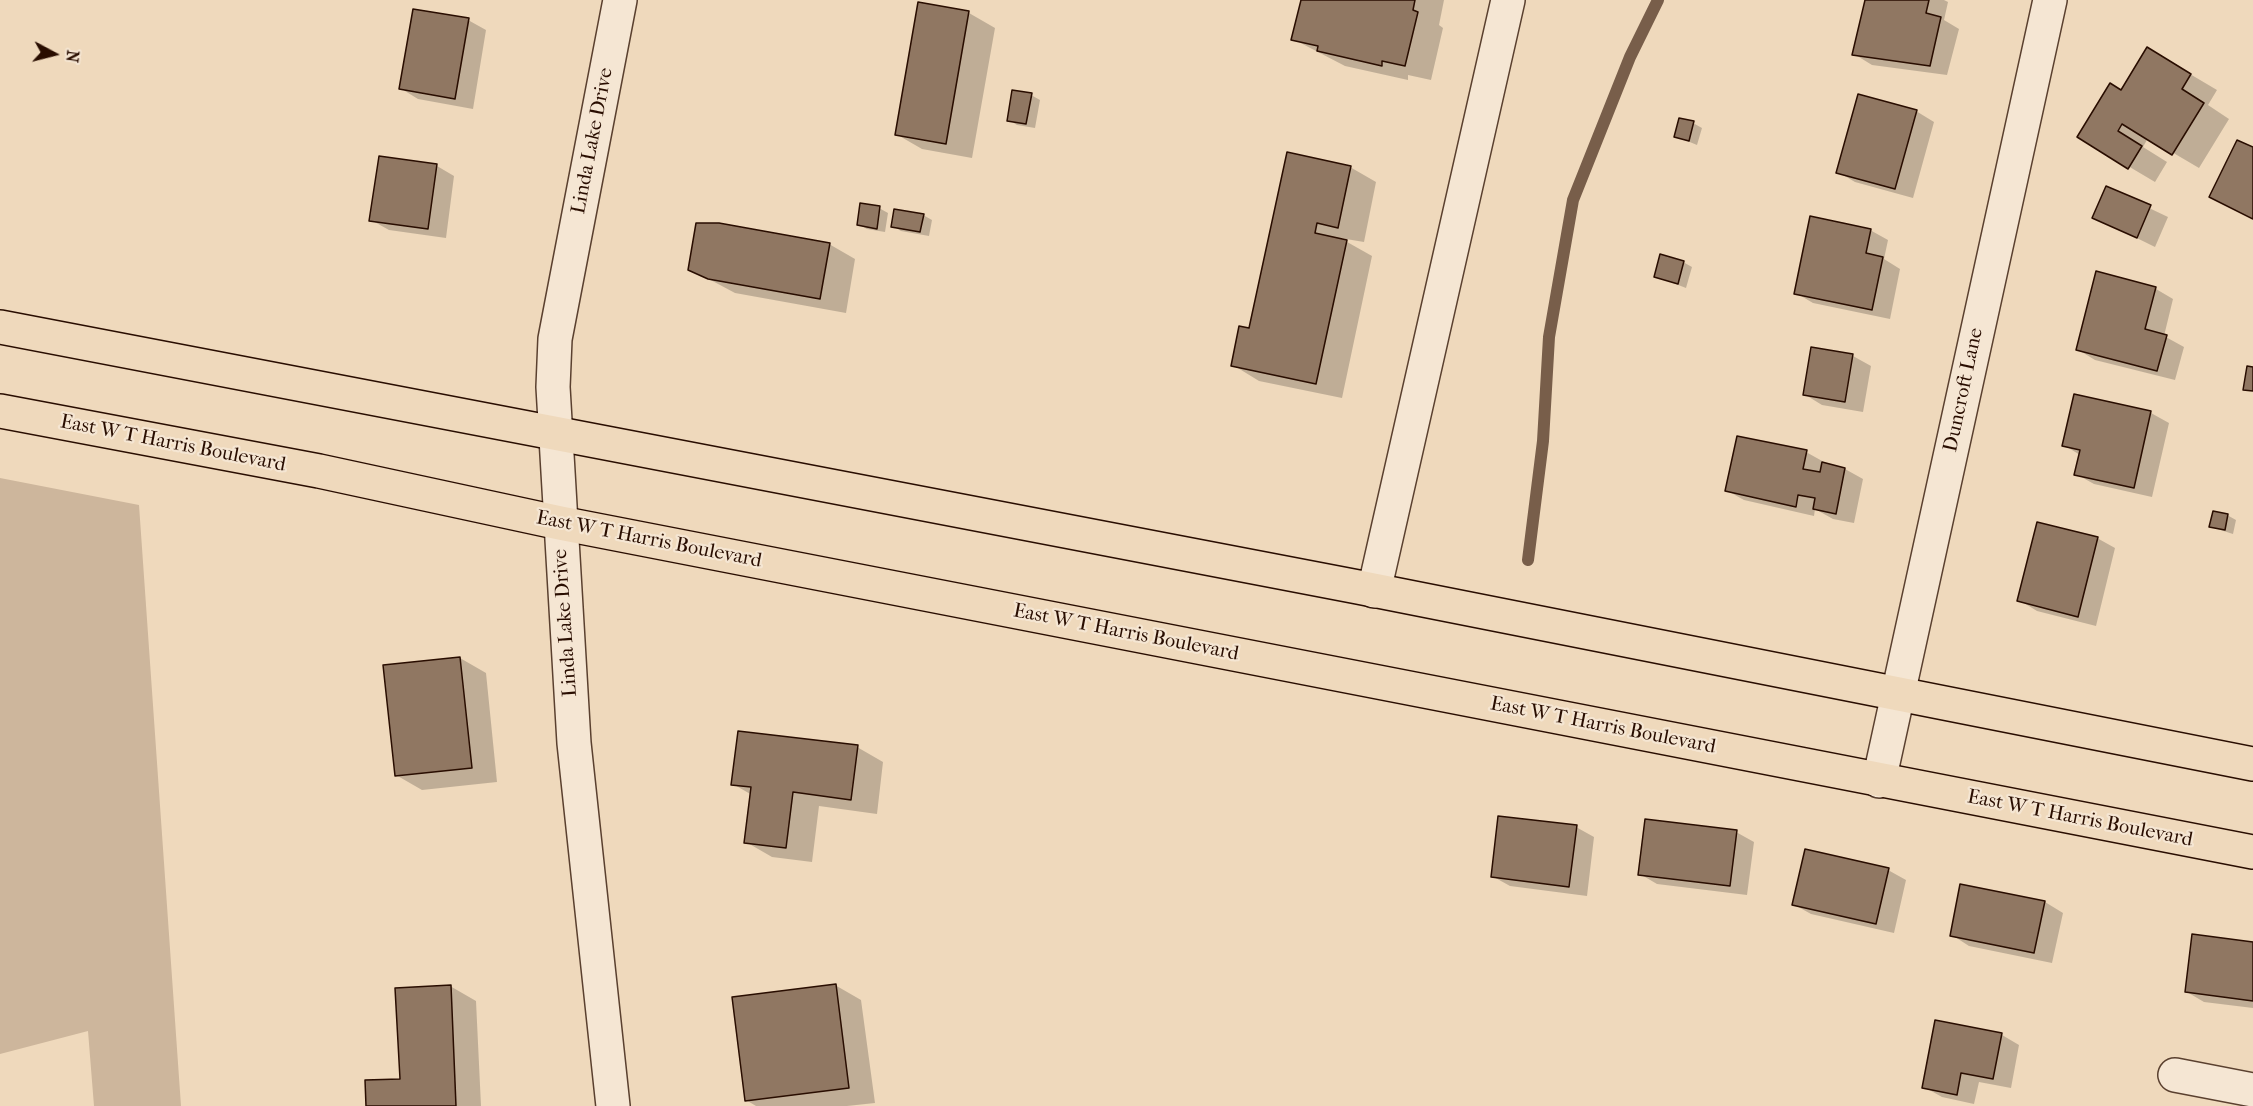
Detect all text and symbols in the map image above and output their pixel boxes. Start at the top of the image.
north arrow [24,24,84,84]
text: N [62,49,83,63]
street label: Linda Lake Drive [567,66,619,216]
street label: Duncroft Lane [1939,326,1989,454]
street label: East W T Harris Boulevard [58,410,288,478]
street label: East W T Harris Boulevard [534,506,764,574]
street label: Linda Lake Drive [549,548,583,698]
street label: East W T Harris Boulevard [1011,599,1241,667]
street label: East W T Harris Boulevard [1488,692,1718,760]
street label: East W T Harris Boulevard [1965,785,2195,853]

